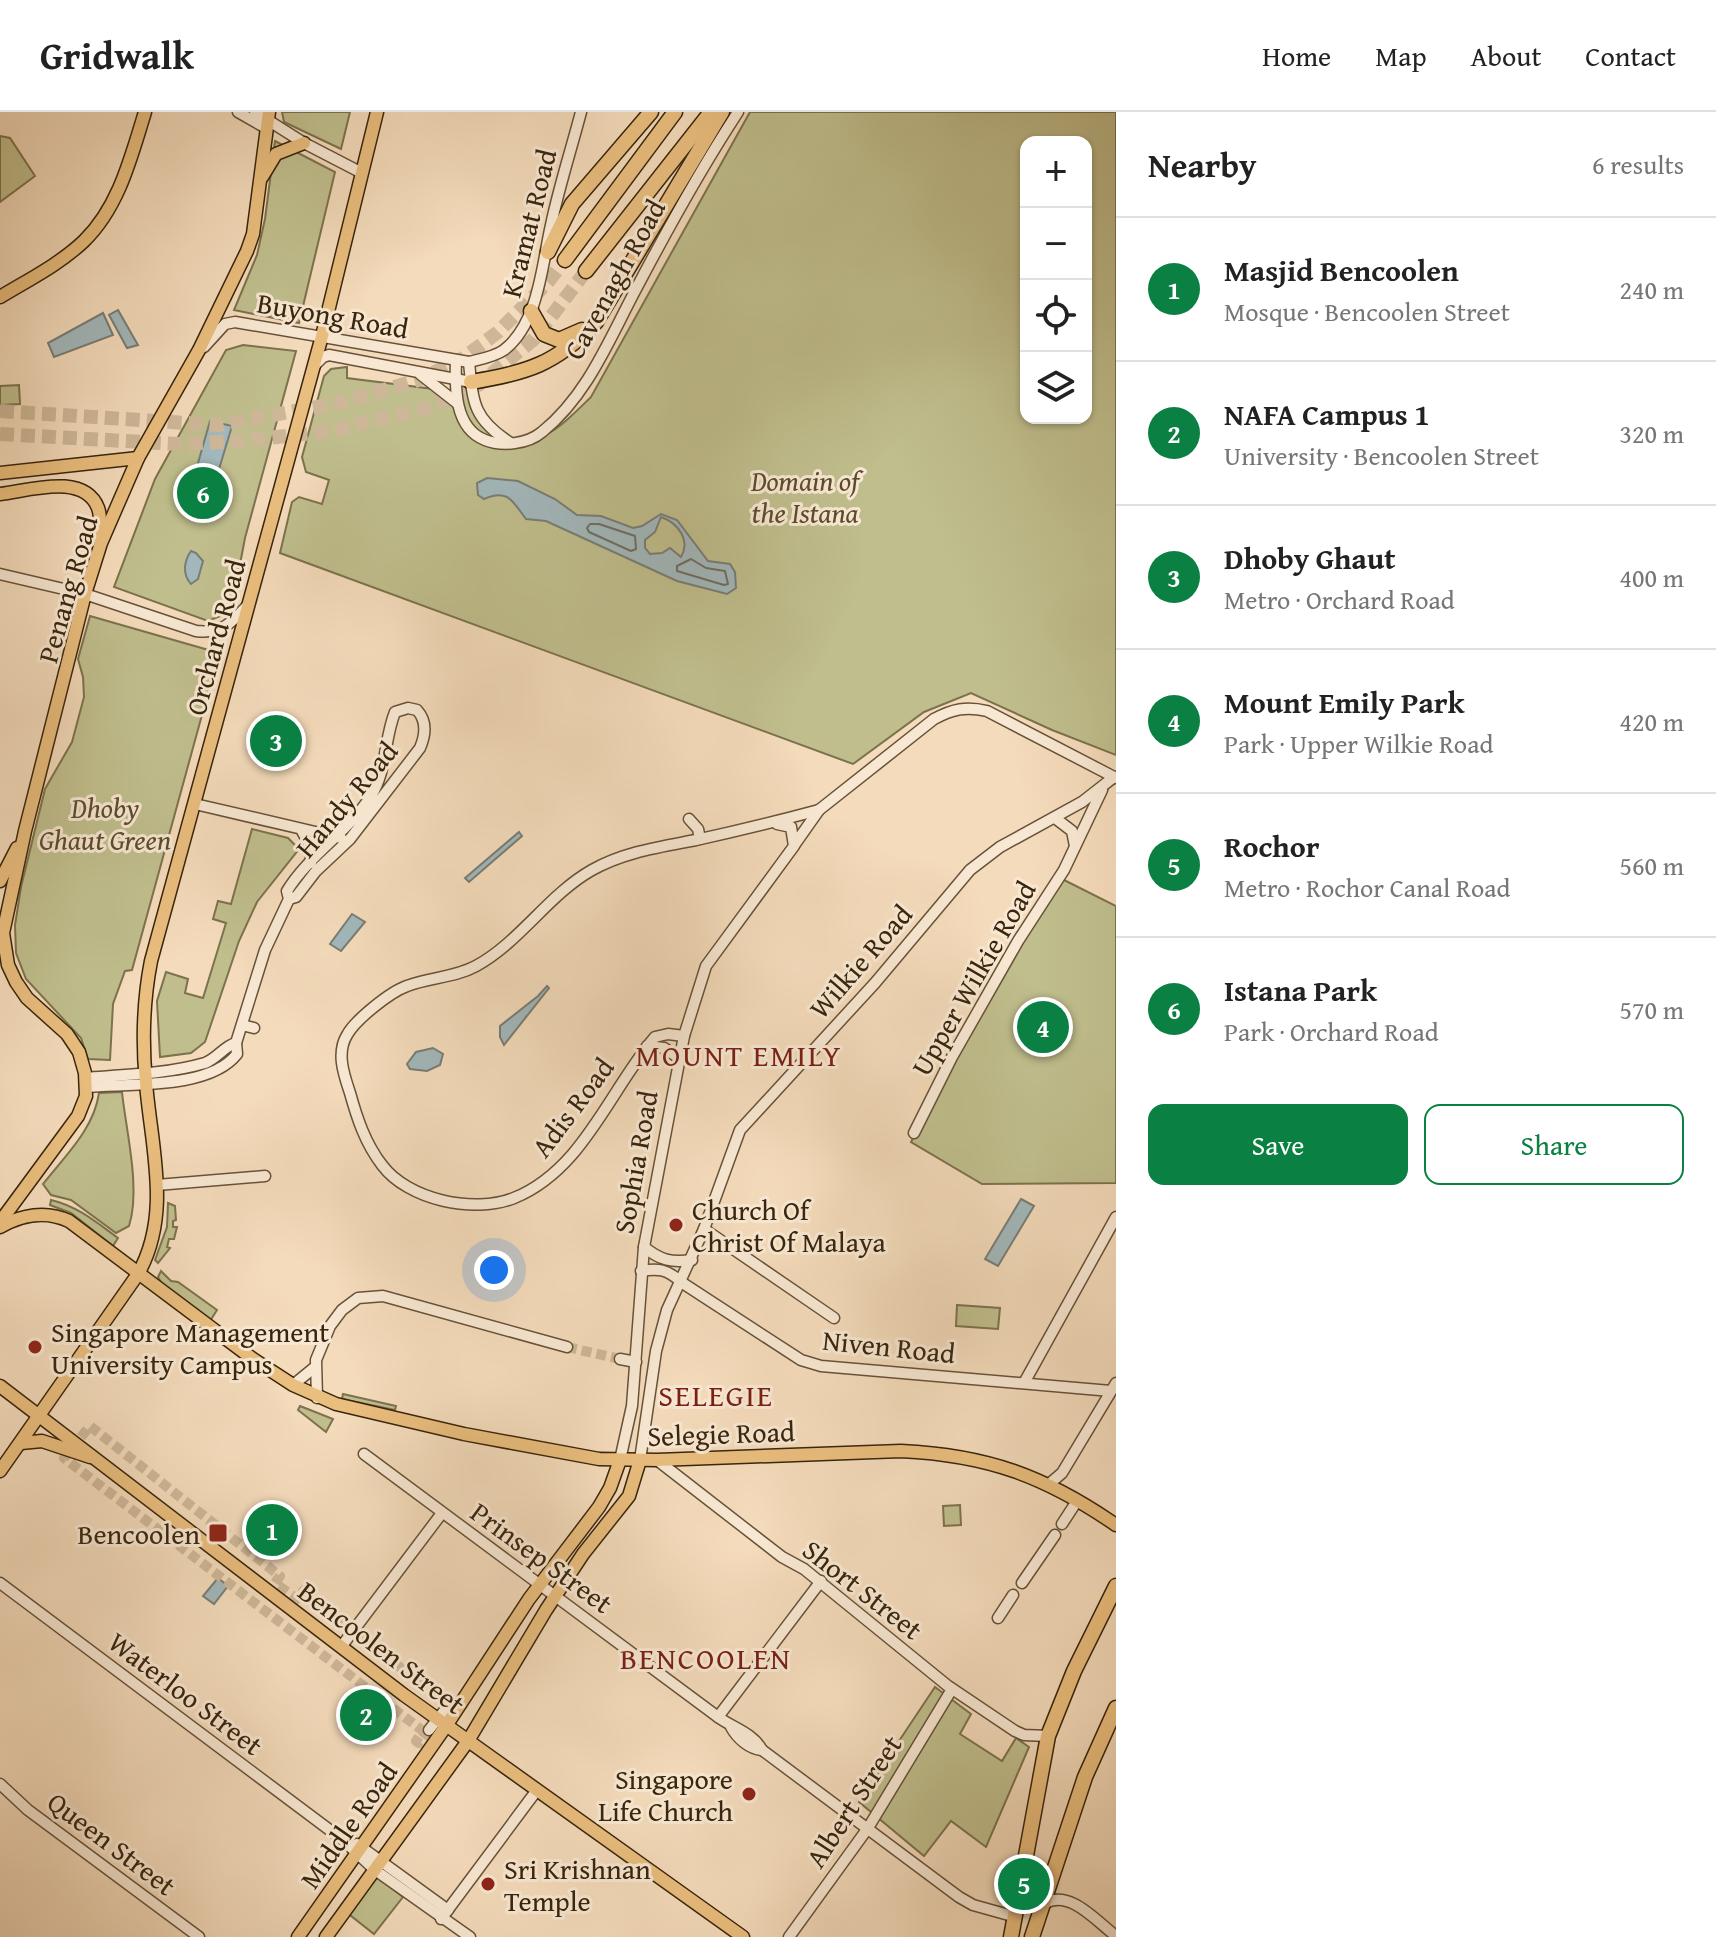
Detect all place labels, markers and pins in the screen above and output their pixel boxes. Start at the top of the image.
pin: 6 [177,463,229,523]
pin: 3 [250,711,302,771]
pin: 4 [1017,997,1069,1057]
place label: Church Of Christ Of Malaya [692,1189,886,1262]
marker: Church Of Christ Of Malaya [667,1216,685,1234]
place label: Singapore Management University Campus [51,1311,329,1384]
marker: Singapore Management University Campus [26,1338,44,1356]
pin: 1 [246,1500,298,1560]
place label: Bencoolen [78,1513,200,1554]
marker: Bencoolen [207,1522,229,1544]
pin: 2 [340,1685,392,1745]
place label: Singapore Life Church [598,1758,733,1831]
marker: Singapore Life Church [740,1785,758,1803]
place label: Sri Krishnan Temple [504,1848,651,1921]
pin: 5 [998,1854,1050,1914]
marker: Sri Krishnan Temple [479,1875,497,1893]

